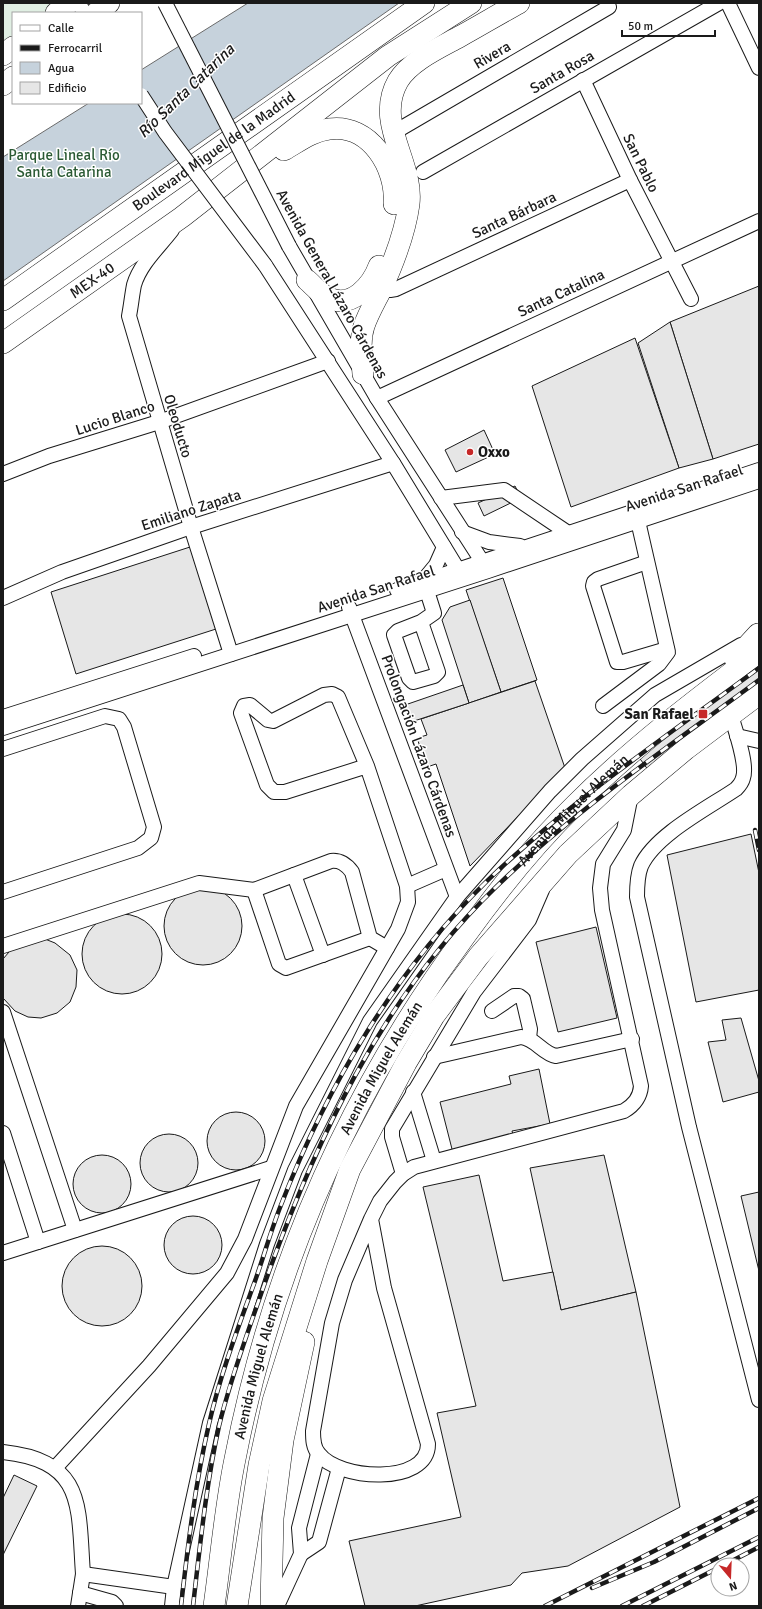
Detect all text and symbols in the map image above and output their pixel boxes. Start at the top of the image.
legend [12,12,142,104]
scale bar [622,12,715,38]
text: 50 m [628,19,653,34]
text: Calle [48,21,74,36]
street label: Rivera [470,37,514,73]
water label: Río Santa Catarina [133,39,239,142]
text: Ferrocarril [48,41,103,56]
street label: Santa Rosa [527,46,597,98]
text: Agua [48,61,74,76]
text: Edificio [48,81,86,96]
street label: Boulevard Miguel de la Madrid [129,88,299,215]
street label: San Pablo [619,131,663,196]
park label: Parque Lineal Río Santa Catarina [8,146,120,181]
street label: Avenida General Lázaro Cárdenas [272,186,392,382]
street label: Santa Bárbara [469,188,559,242]
street label: MEX-40 [66,258,118,302]
street label: Santa Catalina [515,265,607,321]
street label: Oleoducto [160,392,196,460]
street label: Lucio Blanco [73,397,157,439]
place label: Oxxo [478,443,510,461]
marker: Oxxo [465,447,475,457]
street label: Avenida San Rafael [623,461,745,515]
street label: Emiliano Zapata [139,485,243,535]
street label: Avenida San Rafael [315,562,437,616]
street label: Prolongación Lázaro Cárdenas [377,652,461,840]
place label: San Rafael [624,705,694,723]
marker: San Rafael [697,708,709,720]
street label: Avenida Miguel Alemán [514,750,632,870]
street label: Avenida Miguel Alemán [336,998,426,1138]
street label: Avenida Miguel Alemán [230,1291,287,1441]
north arrow [710,1557,750,1597]
text: N [727,1579,739,1593]

